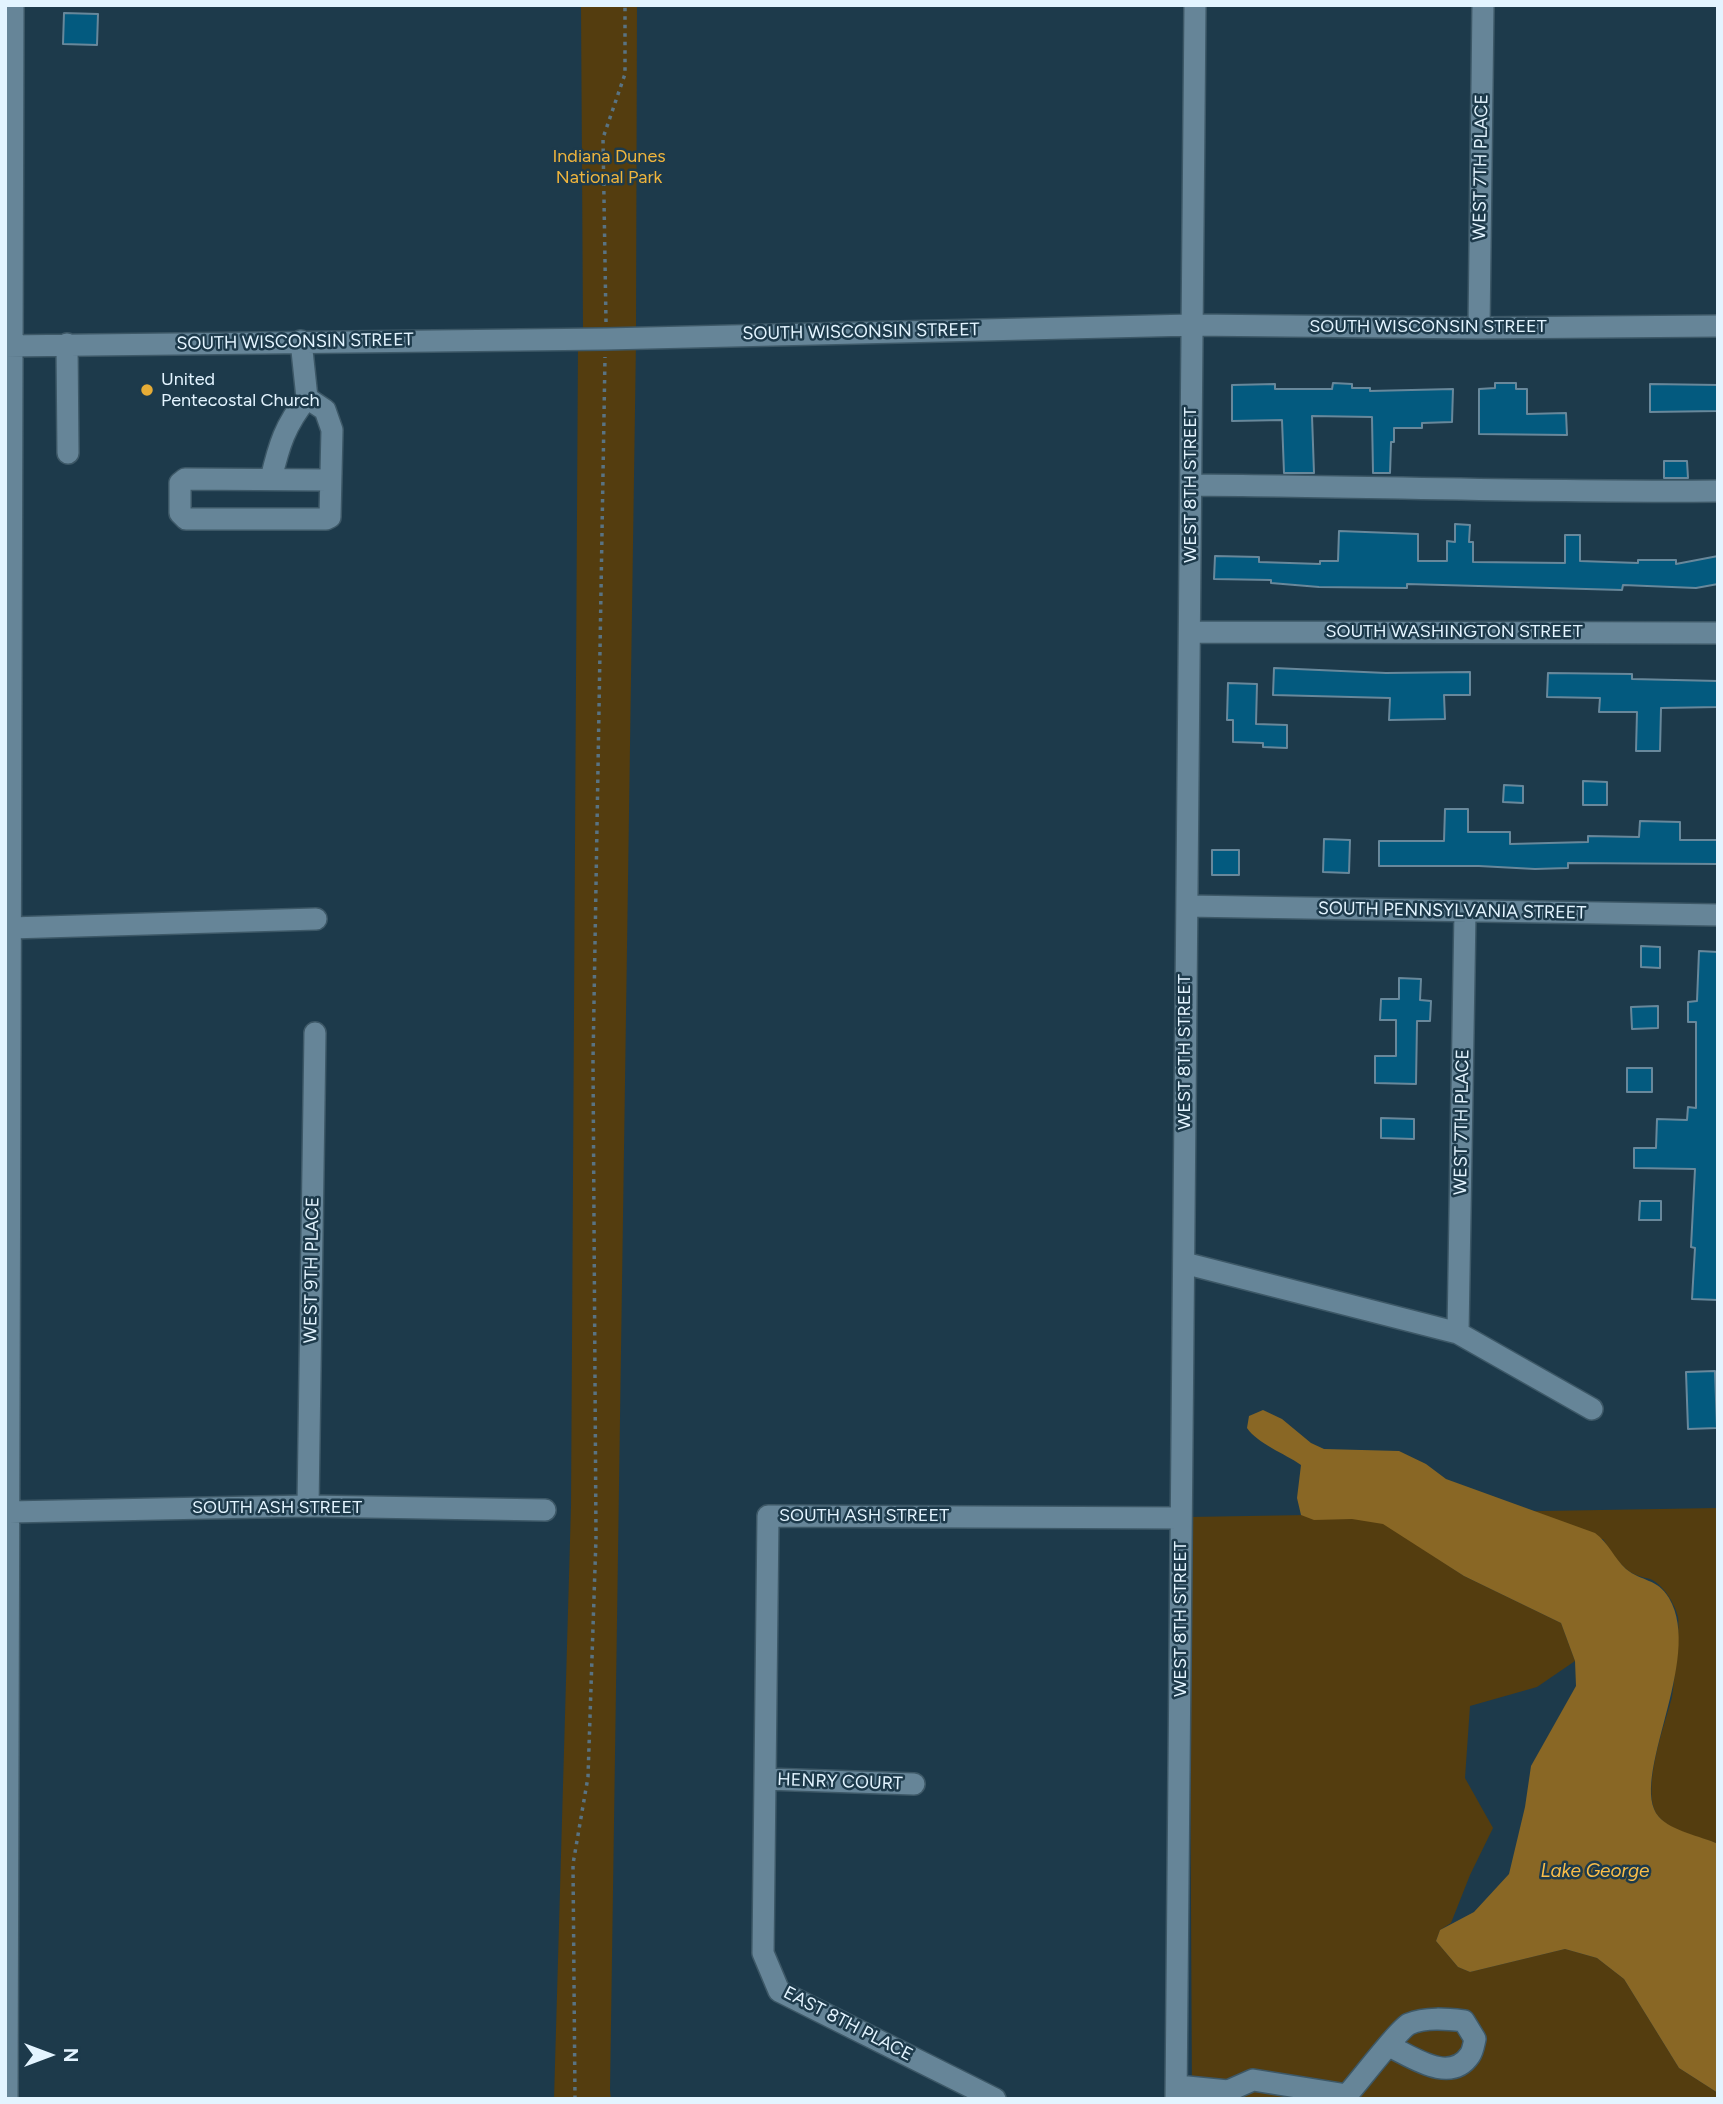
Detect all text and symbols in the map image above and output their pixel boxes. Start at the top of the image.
street label: WEST 7TH PLACE [1469,94,1493,240]
park label: Indiana Dunes National Park [552,146,666,188]
street label: SOUTH WISCONSIN STREET [1309,316,1547,338]
street label: SOUTH WISCONSIN STREET [742,319,980,345]
street label: SOUTH WISCONSIN STREET [176,329,414,355]
place label: United Pentecostal Church [161,369,320,412]
marker: United Pentecostal Church [139,382,155,398]
street label: WEST 8TH STREET [1180,407,1202,563]
street label: SOUTH WASHINGTON STREET [1325,621,1583,643]
street label: SOUTH PENNSYLVANIA STREET [1318,898,1586,924]
street label: WEST 8TH STREET [1174,974,1196,1130]
street label: WEST 7TH PLACE [1450,1049,1474,1195]
street label: WEST 9TH PLACE [300,1196,324,1344]
street label: SOUTH ASH STREET [192,1497,362,1519]
street label: SOUTH ASH STREET [779,1505,949,1527]
street label: WEST 8TH STREET [1170,1541,1192,1697]
street label: HENRY COURT [777,1769,903,1795]
water label: Lake George [1541,1860,1649,1882]
street label: EAST 8TH PLACE [780,1982,916,2066]
north arrow [14,2020,84,2090]
text: N [59,2048,82,2062]

